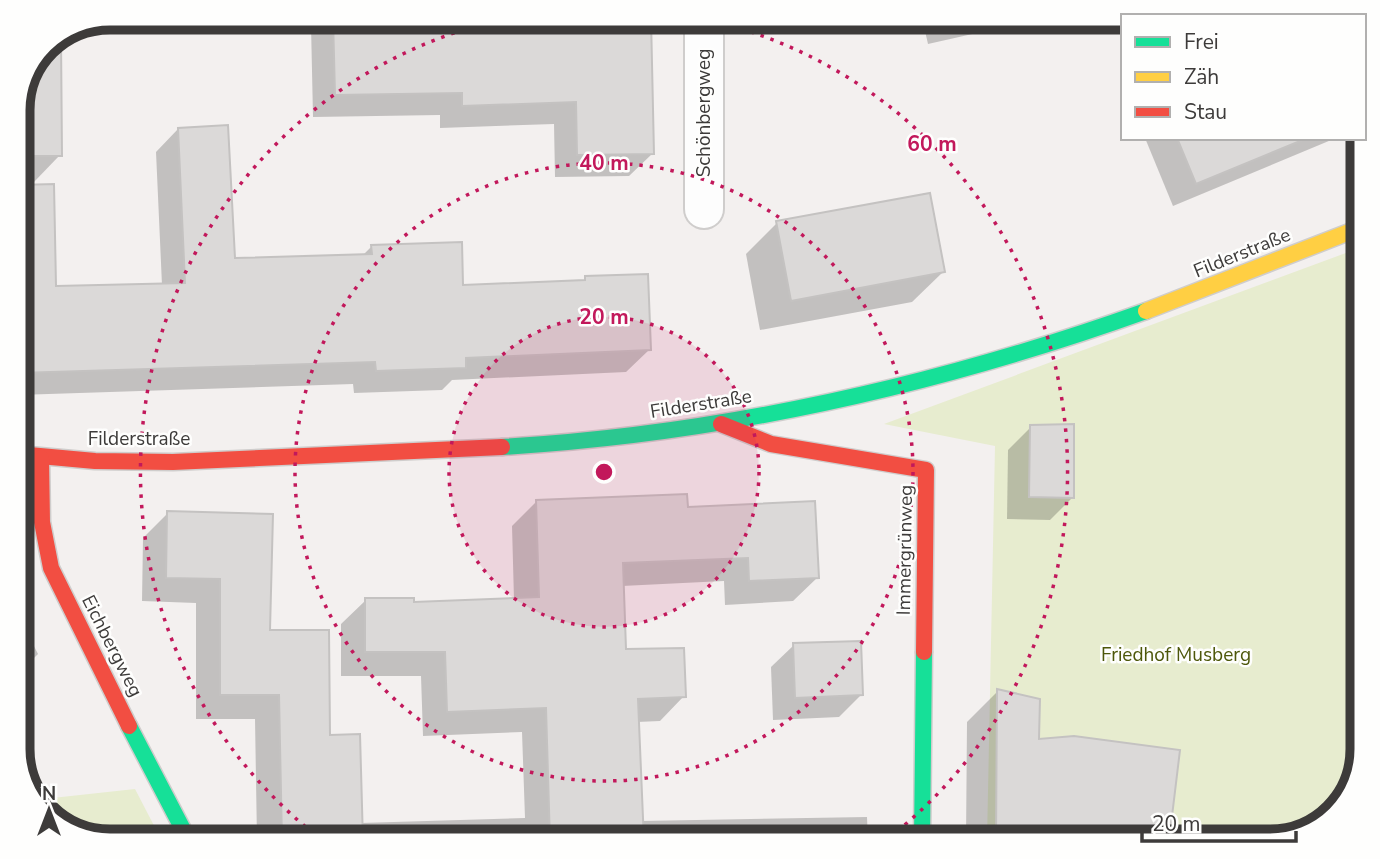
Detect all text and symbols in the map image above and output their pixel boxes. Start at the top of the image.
legend [1121,14,1366,140]
text: Frei [1184,28,1219,56]
street label: Schönbergweg [691,49,717,177]
text: Zäh [1184,63,1219,91]
text: Stau [1184,98,1227,126]
text: 60 m [907,130,957,158]
text: 40 m [579,149,629,177]
street label: Filderstraße [1190,222,1294,284]
text: 20 m [579,303,629,331]
street label: Filderstraße [648,383,754,425]
street label: Filderstraße [88,426,190,452]
centre of rings [592,460,616,484]
street label: Immergrünweg [891,485,919,615]
street label: Eichbergweg [75,591,149,701]
park label: Friedhof Musberg [1101,642,1251,668]
north arrow [14,775,84,845]
text: N [42,781,56,807]
scale bar [1142,800,1296,844]
text: 20 m [1152,810,1201,838]

